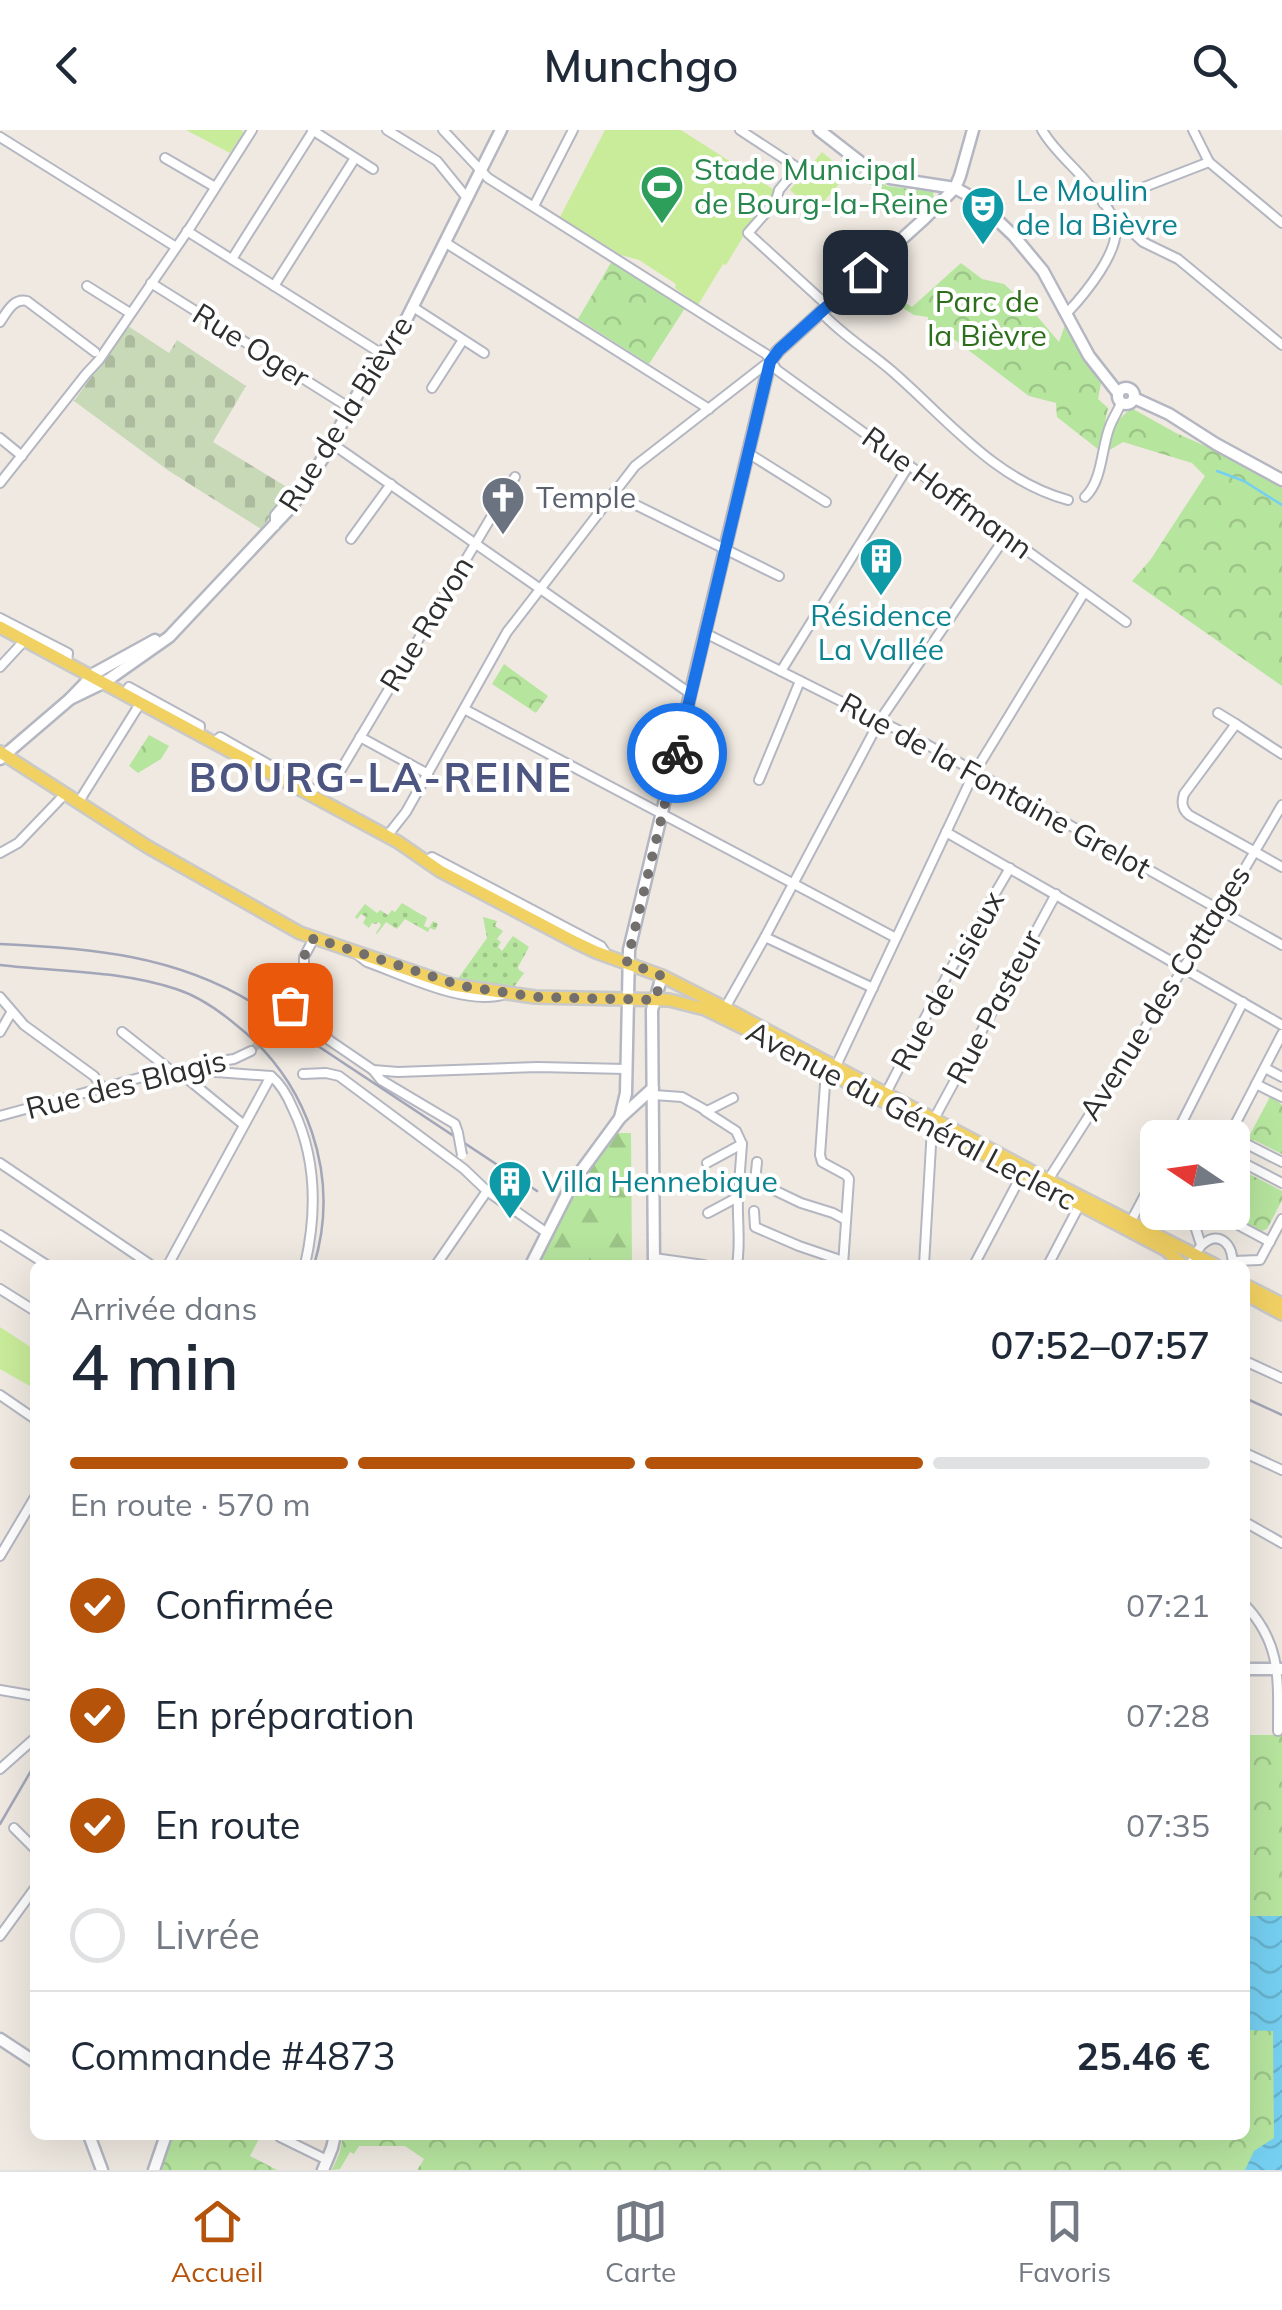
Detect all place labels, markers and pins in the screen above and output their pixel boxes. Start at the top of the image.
place label: Stade Municipal de Bourg-la-Reine [694,150,948,222]
sports icon: Stade Municipal de Bourg-la-Reine [639,164,685,225]
place label: Le Moulin de la Bièvre [1016,171,1178,243]
theatre icon: Le Moulin de la Bièvre [960,185,1006,246]
pin [823,230,908,315]
church icon: Temple [480,475,526,536]
place label: Temple [536,478,636,516]
building icon: Résidence La Vallée [858,536,904,597]
place label: Résidence La Vallée [810,596,952,668]
pin [248,963,333,1048]
building icon: Villa Hennebique [487,1159,533,1220]
place label: Villa Hennebique [542,1162,778,1200]

